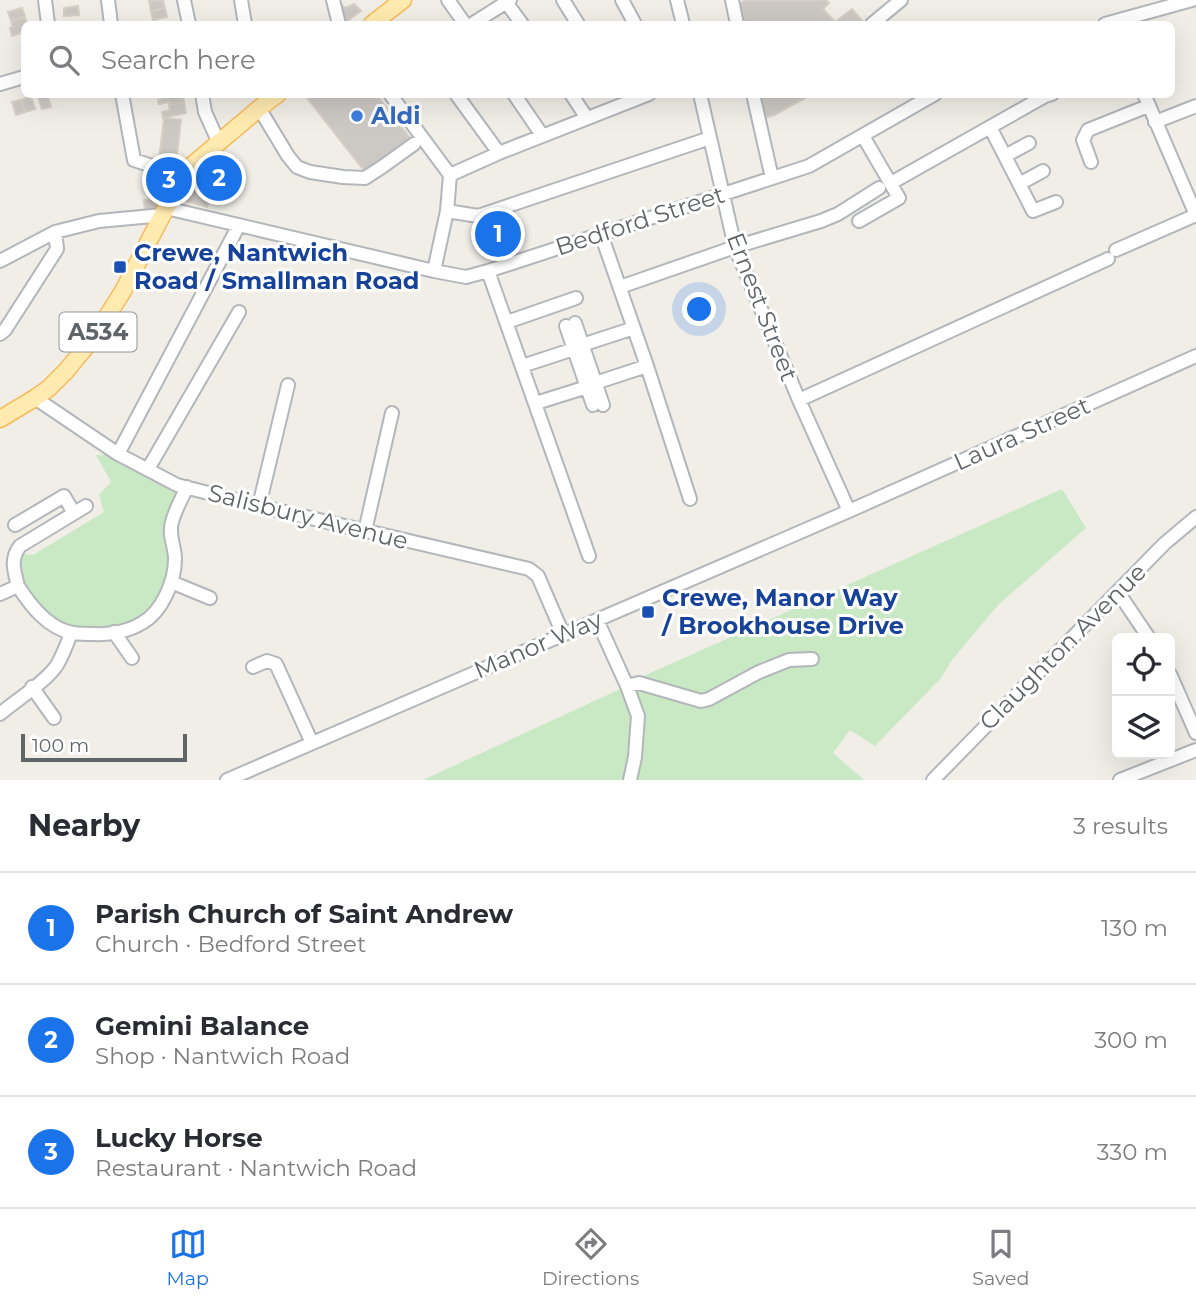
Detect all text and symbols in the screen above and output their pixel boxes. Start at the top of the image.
search box [21,21,1175,98]
icon: search [45,41,83,79]
text: Search here [101,44,256,76]
place label: Aldi [370,101,420,130]
marker: Aldi [349,108,365,124]
pin: 2 [196,152,242,204]
pin: 3 [146,154,192,206]
street label: Bedford Street [552,179,728,262]
pin: 1 [475,208,521,260]
street label: Ernest Street [721,229,804,385]
place label: Crewe, Nantwich Road / Smallman Road [134,238,419,295]
marker: Crewe, Nantwich Road / Smallman Road [112,259,128,275]
your location [682,292,716,326]
road number: A534 [60,312,136,352]
street label: Laura Street [949,390,1095,476]
street label: Salisbury Avenue [205,478,411,555]
street label: Claughton Avenue [973,557,1152,736]
place label: Crewe, Manor Way / Brookhouse Drive [661,583,904,640]
marker: Crewe, Manor Way / Brookhouse Drive [640,604,656,620]
street label: Manor Way [469,605,606,685]
map controls [1112,633,1175,759]
button: locate [1112,633,1175,696]
button: layers [1112,696,1175,759]
scale bar [21,731,187,763]
text: 100 m [32,734,89,757]
text: Nearby [28,807,140,844]
text: 3 results [1073,812,1168,840]
text: Parish Church of Saint Andrew [95,898,513,930]
text: 1 [46,914,56,942]
text: 130 m [1101,914,1168,942]
text: Church · Bedford Street [95,930,366,958]
text: Gemini Balance [95,1010,309,1042]
text: 2 [44,1026,58,1054]
text: 300 m [1094,1026,1168,1054]
text: Shop · Nantwich Road [95,1042,350,1070]
text: Lucky Horse [95,1122,263,1154]
text: 3 [44,1138,58,1166]
text: 330 m [1097,1138,1168,1166]
text: Restaurant · Nantwich Road [95,1154,417,1182]
tab: Map [167,1225,209,1290]
tab: Directions [542,1225,639,1290]
tab: Saved [972,1225,1029,1290]

